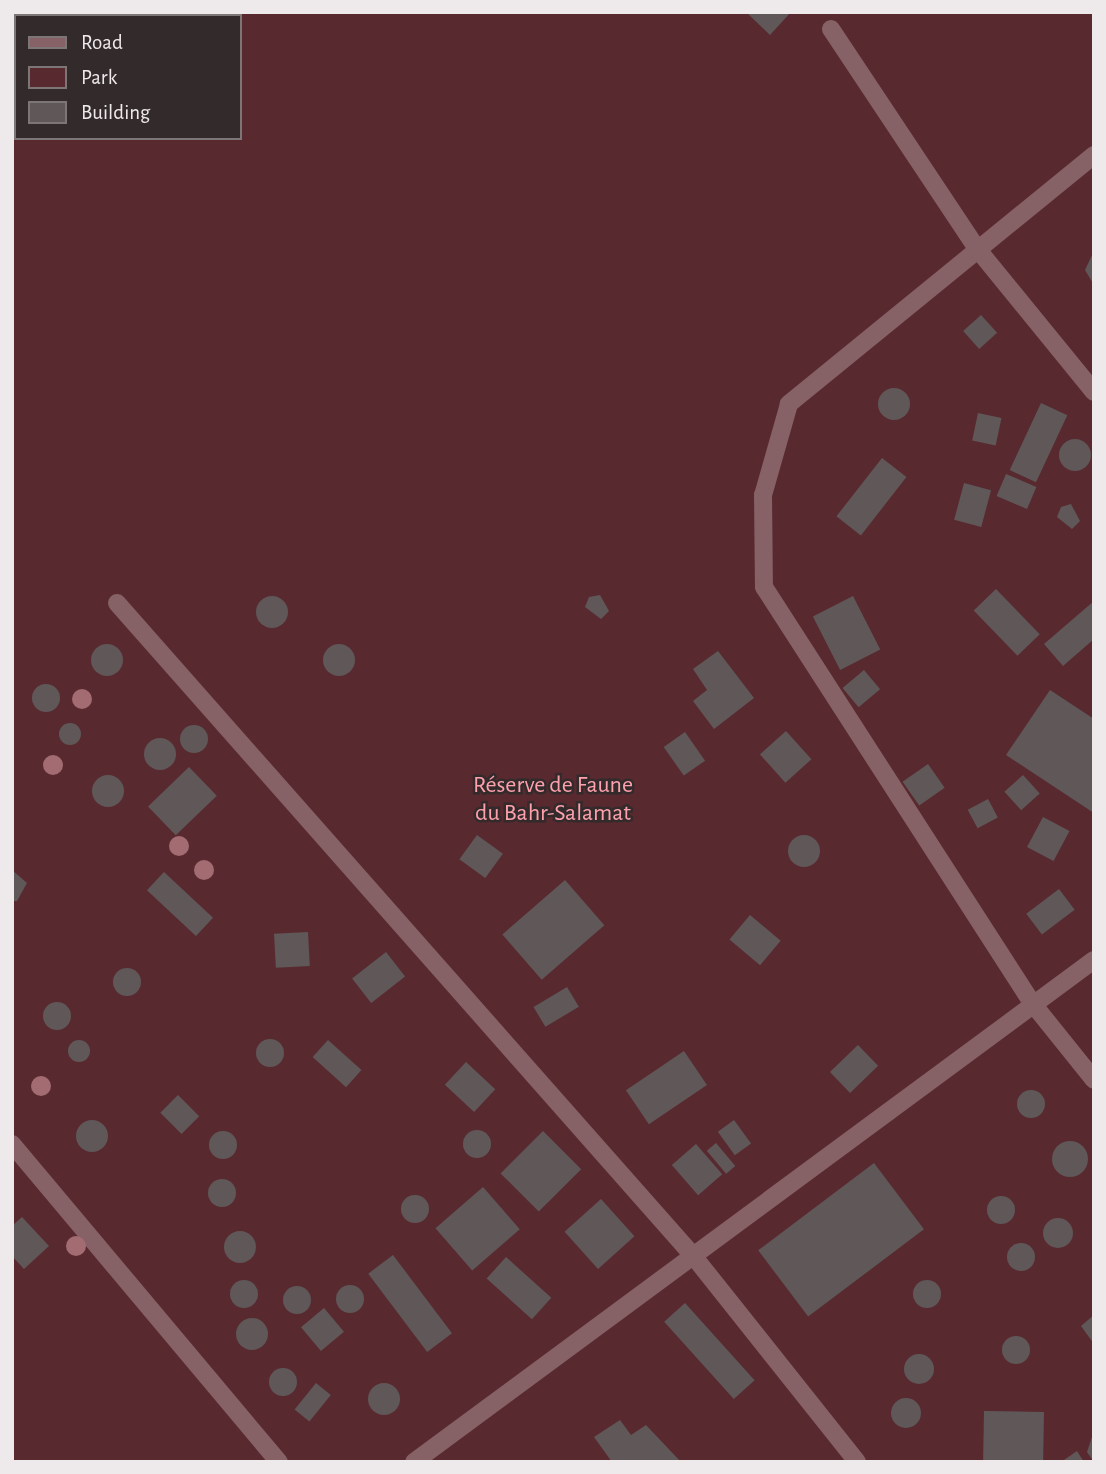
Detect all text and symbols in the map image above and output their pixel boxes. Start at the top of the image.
legend [14,14,242,140]
text: Road [81,32,123,53]
text: Park [81,67,117,88]
text: Building [81,102,150,123]
park label: Réserve de Faune du Bahr-Salamat [473,772,633,828]

